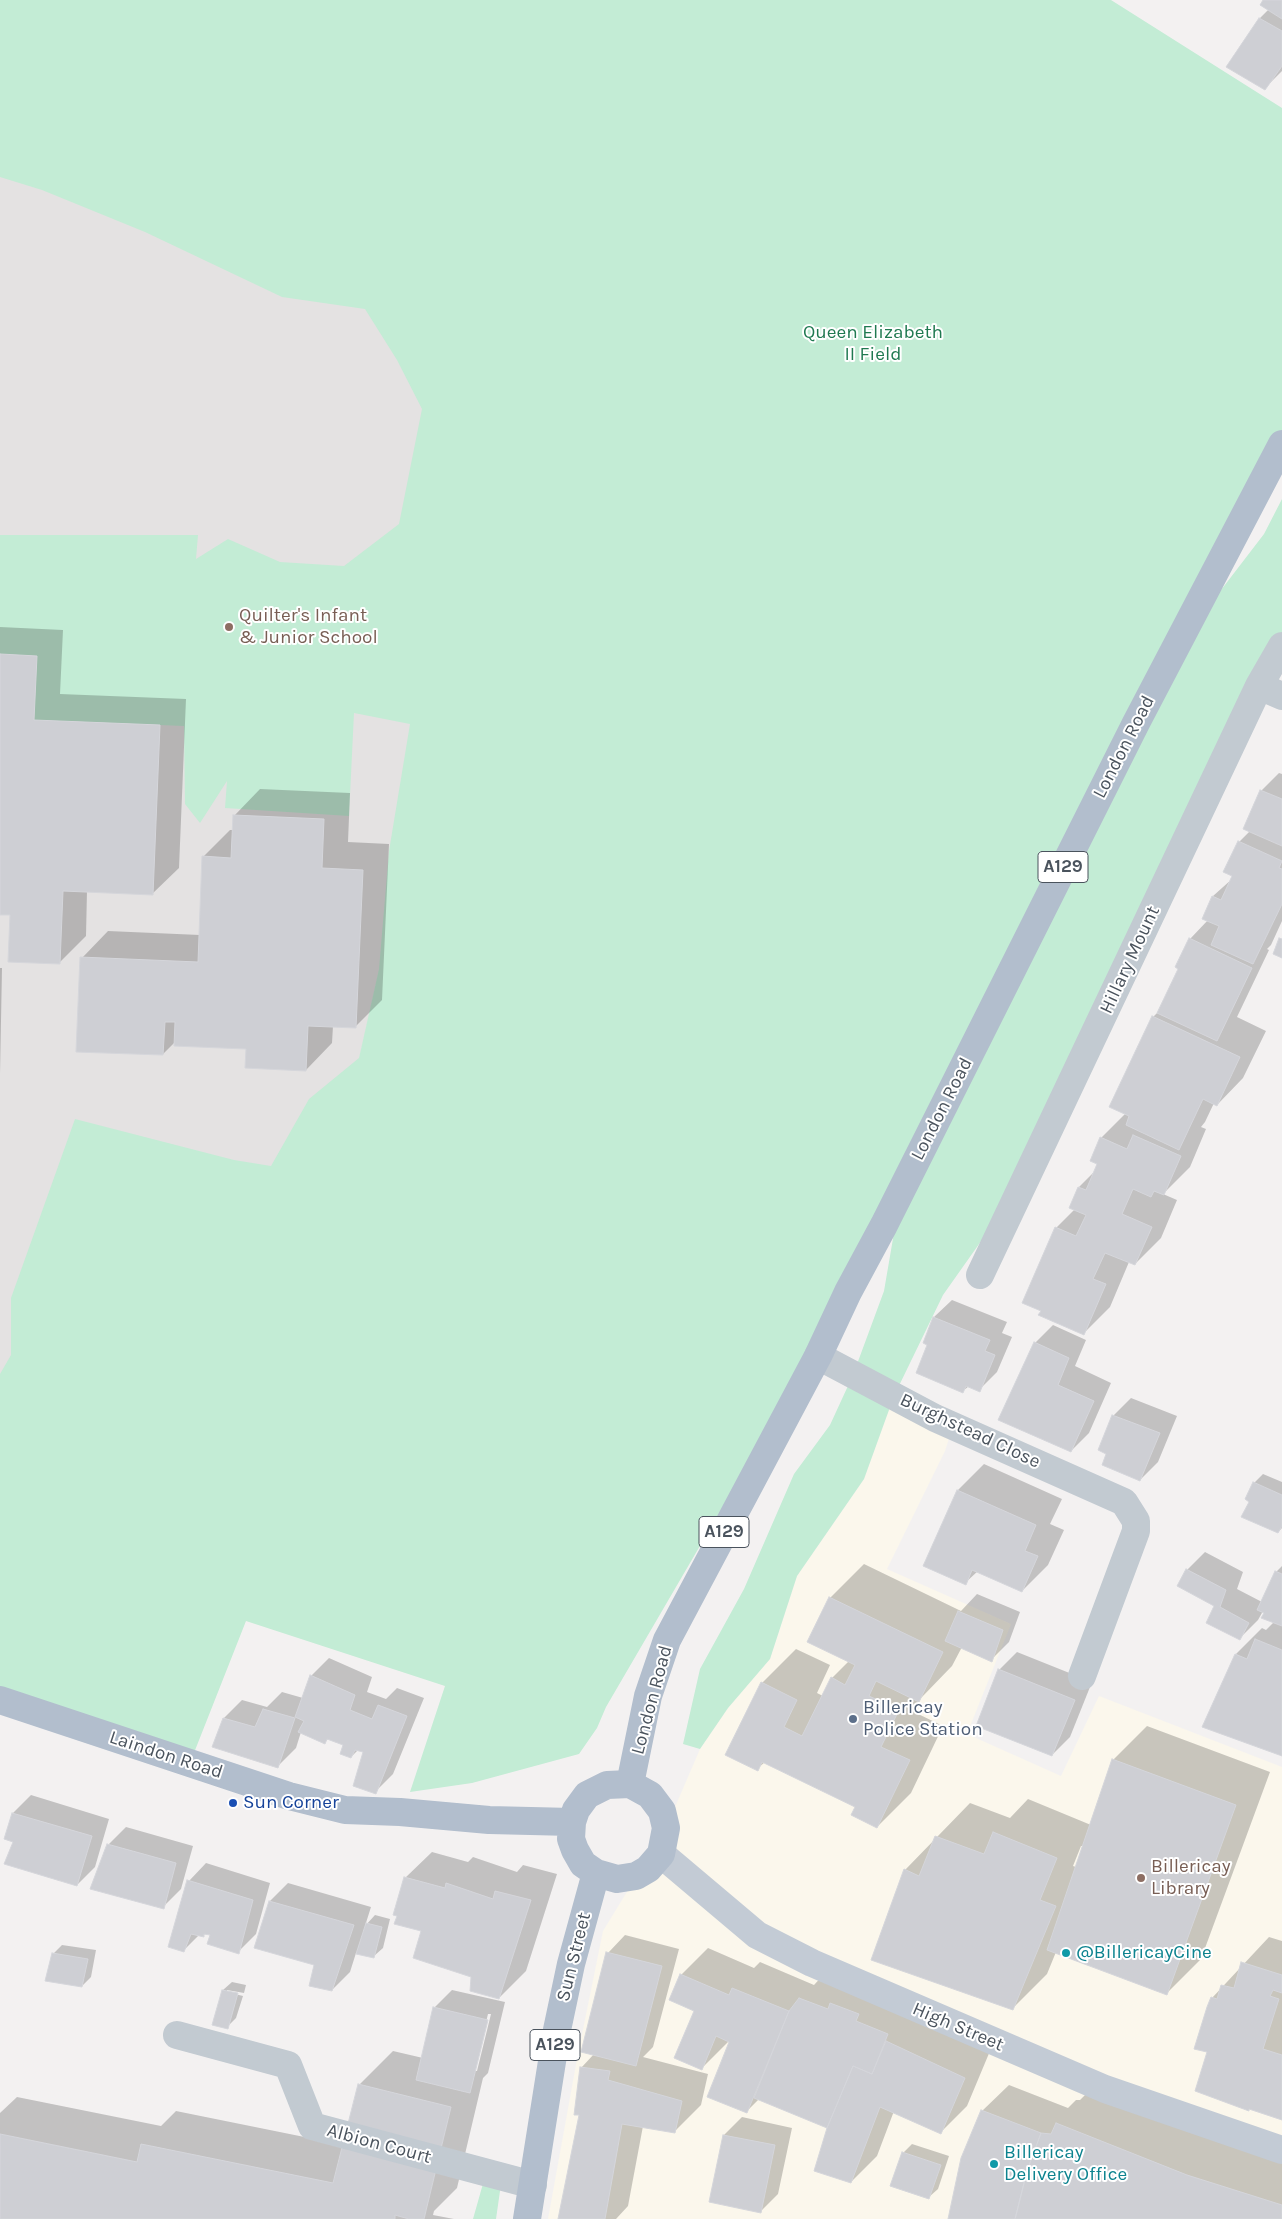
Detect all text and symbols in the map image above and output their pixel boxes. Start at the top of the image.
park label: Queen Elizabeth II Field [803,322,943,366]
place label: Quilter's Infant & Junior School [239,605,378,649]
marker: Quilter's Infant & Junior School [223,621,235,633]
street label: London Road [1088,692,1160,802]
road number: A129 [1038,852,1088,882]
street label: Hillary Mount [1095,902,1165,1018]
street label: London Road [906,1054,978,1164]
street label: Burghstead Close [896,1388,1044,1474]
road number: A129 [699,1516,749,1548]
street label: London Road [626,1643,678,1757]
place label: Billericay Police Station [863,1697,983,1741]
marker: Billericay Police Station [847,1713,859,1725]
street label: Laindon Road [106,1726,226,1784]
place label: Sun Corner [243,1792,339,1814]
marker: Sun Corner [227,1797,239,1809]
place label: Billericay Library [1151,1856,1231,1900]
marker: Billericay Library [1135,1872,1147,1884]
street label: Sun Street [552,1910,596,2004]
place label: @BillericayCine [1076,1942,1212,1964]
marker: @BillericayCine [1060,1947,1072,1959]
street label: High Street [909,1998,1007,2056]
road number: A129 [530,2030,580,2060]
street label: Albion Court [324,2119,434,2169]
place label: Billericay Delivery Office [1004,2142,1127,2186]
marker: Billericay Delivery Office [988,2158,1000,2170]

